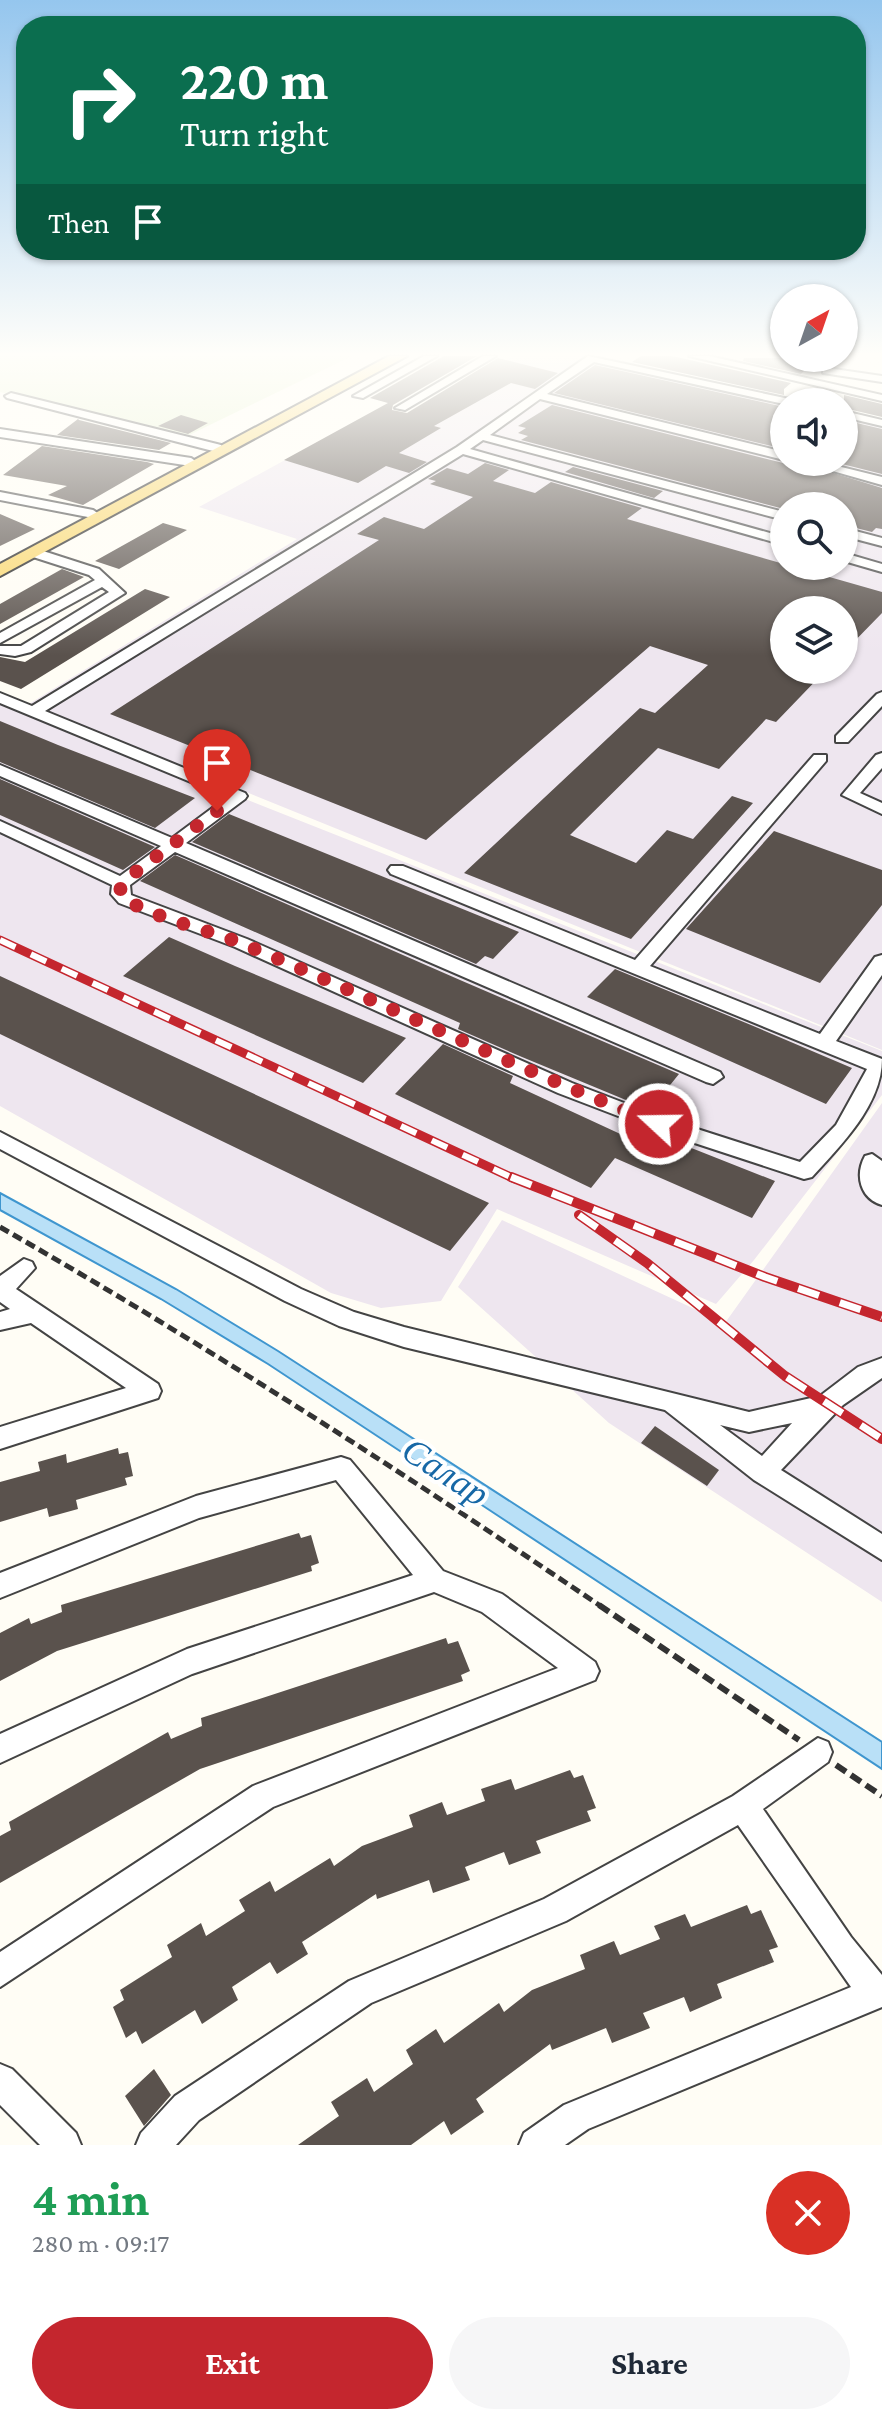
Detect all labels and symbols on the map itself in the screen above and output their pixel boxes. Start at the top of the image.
north arrow [770,284,858,372]
pin [183,729,251,811]
position arrow [617,1082,701,1166]
water label: Салар [395,1429,496,1514]

